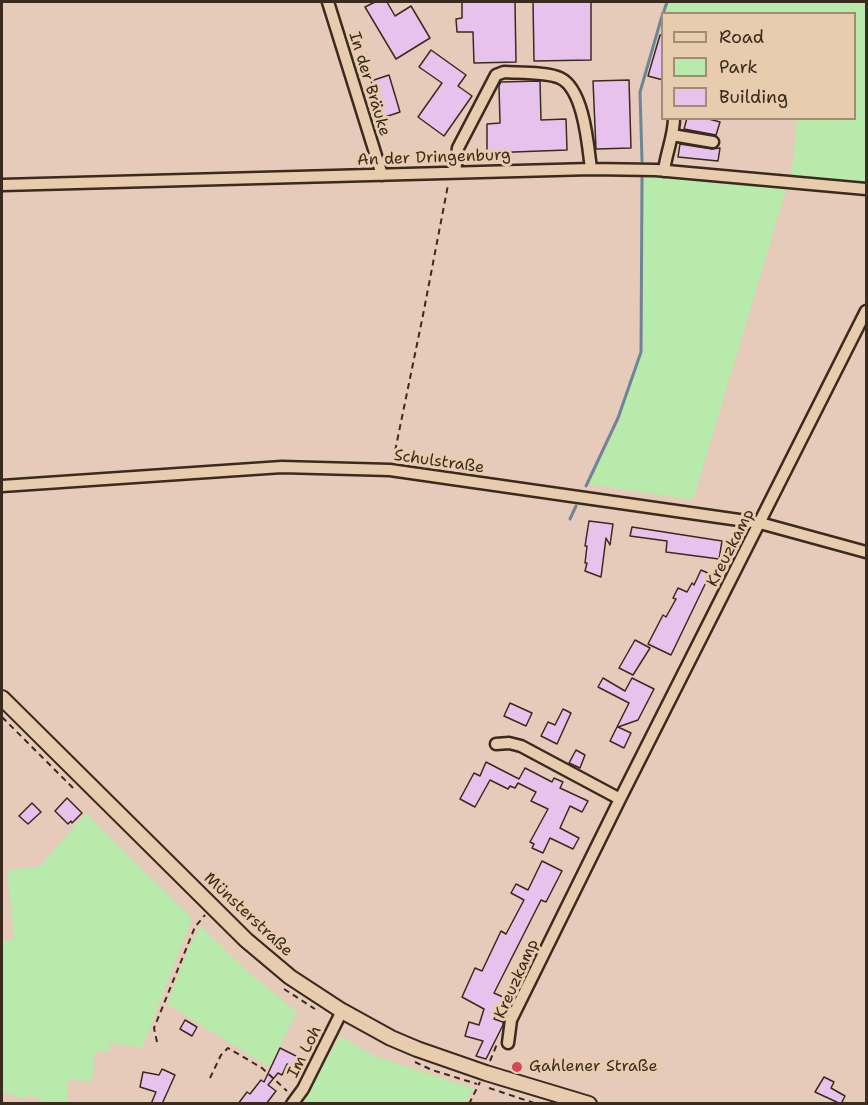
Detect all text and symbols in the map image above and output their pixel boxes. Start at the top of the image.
legend [661,12,856,120]
text: Road [719,25,764,49]
street label: In der Bräuke [344,30,394,138]
text: Park [719,55,758,79]
text: Building [719,85,788,109]
street label: An der Dringenburg [357,146,511,170]
street label: Schulstraße [393,446,485,478]
street label: Kreuzkamp [703,506,759,590]
street label: Münsterstraße [200,869,296,961]
street label: Kreuzkamp [491,936,543,1022]
street label: Im Loh [284,1023,326,1081]
place label: Gahlener Straße [529,1057,658,1077]
marker: Gahlener Straße [510,1060,524,1074]

